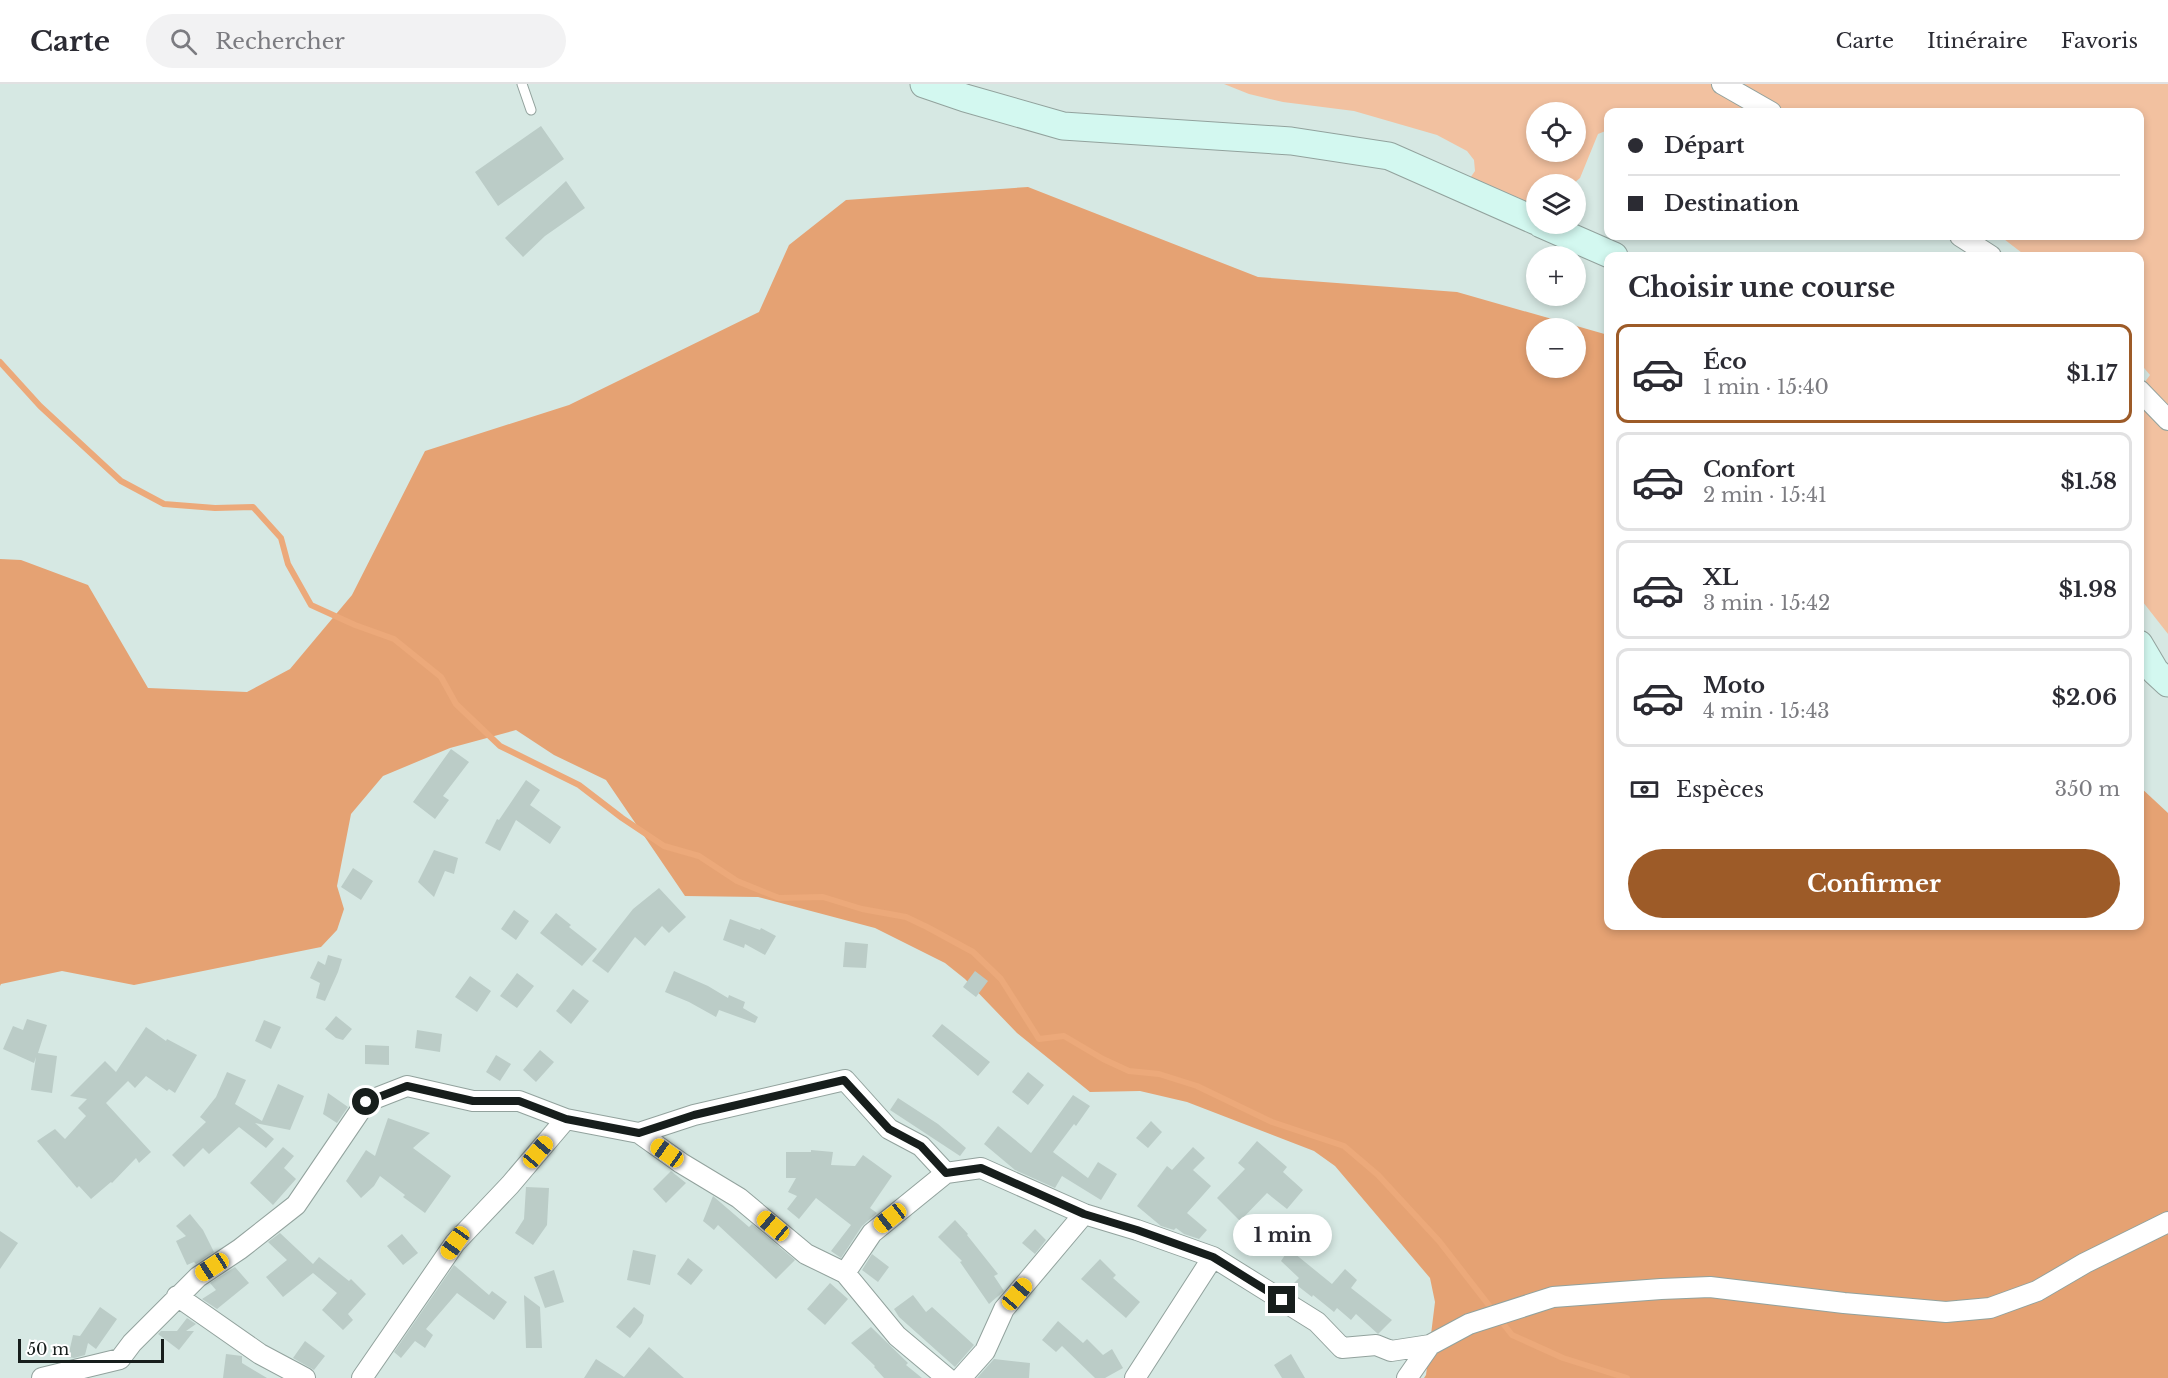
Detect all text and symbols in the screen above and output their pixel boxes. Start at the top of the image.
search box [146,14,566,68]
text: Carte [30,24,110,59]
icon: search [167,25,200,58]
text: Rechercher [215,28,345,55]
text: Carte [1836,28,1894,54]
text: Itinéraire [1927,28,2028,54]
text: Favoris [2061,28,2138,54]
map controls [1526,102,1586,378]
button: locate [1526,102,1586,162]
text: Départ [1664,132,1744,159]
button: layers [1526,174,1586,234]
text: Destination [1664,190,1799,217]
button: + [1526,246,1586,306]
text: Choisir une course [1628,271,1895,304]
button: − [1526,318,1586,378]
icon: car [1631,347,1685,401]
text: Éco [1703,348,1747,375]
text: $1.17 [2067,360,2117,387]
text: 1 min · 15:40 [1703,375,1829,399]
icon: car [1631,455,1685,509]
text: Confort [1703,456,1795,483]
text: $1.58 [2060,468,2117,495]
text: 2 min · 15:41 [1703,483,1827,507]
icon: car [1631,563,1685,617]
text: XL [1703,564,1738,591]
text: $1.98 [2059,576,2117,603]
text: 3 min · 15:42 [1703,591,1830,615]
icon: car [1631,671,1685,725]
text: Moto [1703,672,1765,699]
text: $2.06 [2052,684,2117,711]
text: 4 min · 15:43 [1703,699,1830,723]
icon: cash [1628,773,1661,806]
text: Espèces [1676,776,1764,803]
text: 350 m [2055,777,2120,801]
button: Confirmer [1628,849,2120,918]
route start [352,1088,379,1115]
car [520,1132,556,1172]
car [647,1135,687,1171]
car [870,1200,910,1236]
car [753,1208,793,1244]
callout: 1 min [1232,1213,1332,1255]
car [437,1223,473,1263]
text: 1 min [1254,1223,1311,1247]
car [192,1250,232,1284]
car [999,1274,1035,1314]
route end [1268,1286,1295,1313]
scale bar [18,1336,164,1364]
text: 50 m [27,1339,69,1359]

